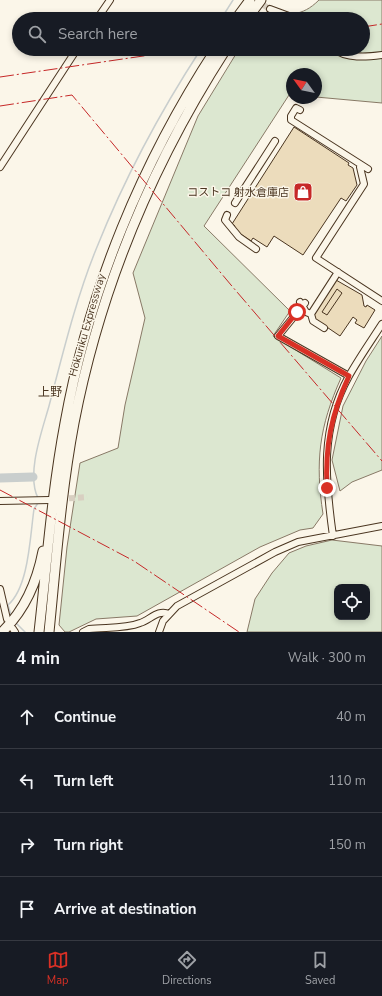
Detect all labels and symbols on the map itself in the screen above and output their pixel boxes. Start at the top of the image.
north arrow [286,68,322,104]
shop icon: コストコ 射水倉庫店 [292,181,314,203]
place label: コストコ 射水倉庫店 [187,185,289,200]
street label: Hokuriku Expressway [65,271,109,378]
route start [288,303,306,321]
district label: 上野 [38,384,62,400]
route end [318,479,336,497]

